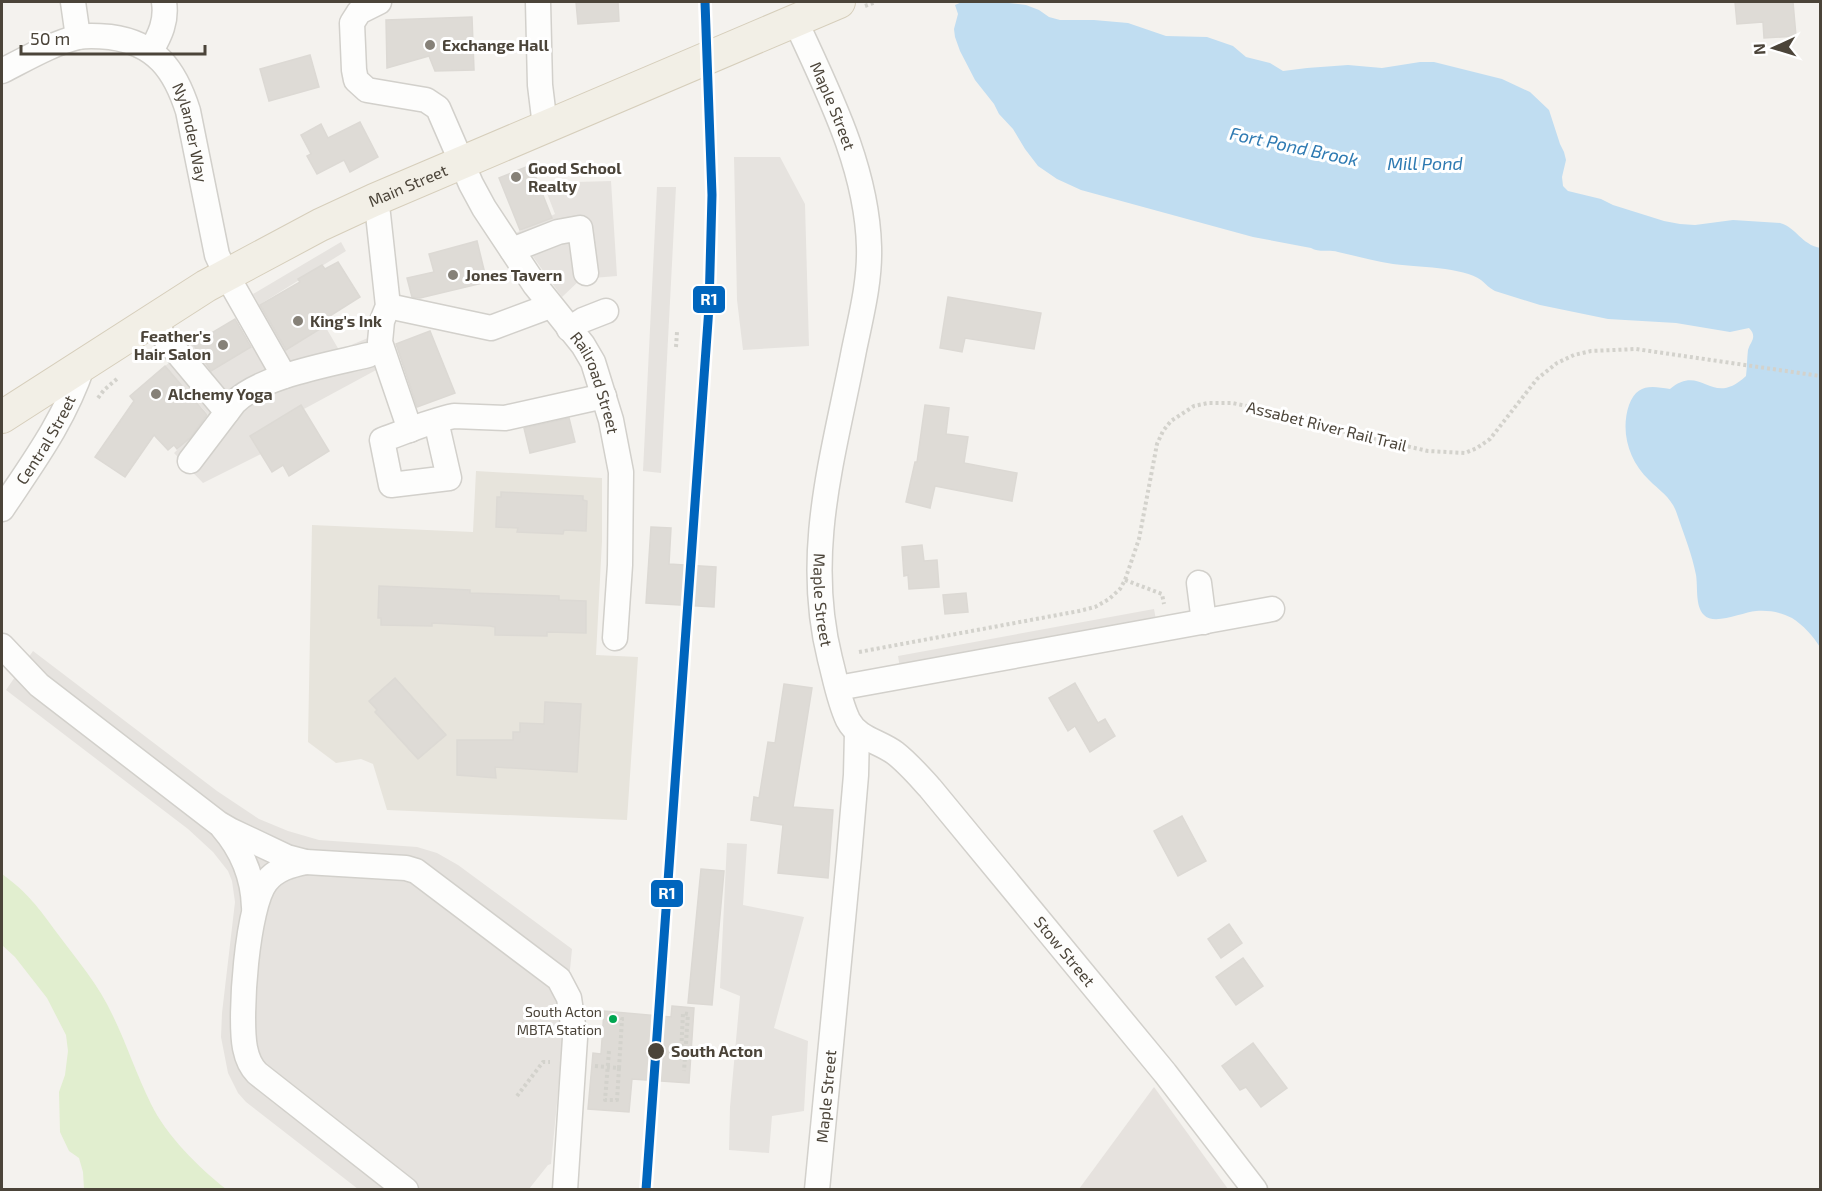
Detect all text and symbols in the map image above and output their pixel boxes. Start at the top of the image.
scale bar [21,18,206,56]
north arrow [1744,18,1804,78]
text: 50 m [30,27,70,49]
place label: Exchange Hall [442,35,550,54]
marker: Exchange Hall [423,38,437,52]
text: N [1749,43,1768,56]
street label: Maple Street [807,59,860,152]
street label: Nylander Way [169,79,212,184]
water label: Fort Pond Brook [1228,122,1360,170]
water label: Mill Pond [1387,152,1463,174]
place label: Good School Realty [528,158,622,196]
street label: Main Street [365,160,450,210]
marker: Good School Realty [509,170,523,184]
place label: Jones Tavern [465,265,562,284]
marker: Jones Tavern [446,268,460,282]
line badge: R1 [692,285,726,314]
text: R1 [700,289,718,308]
place label: King's Ink [310,311,382,330]
marker: King's Ink [291,314,305,328]
place label: Feather's Hair Salon [134,326,211,363]
street label: Railroad Street [567,327,623,435]
marker: Feather's Hair Salon [216,338,230,352]
place label: Alchemy Yoga [168,384,273,404]
marker: Alchemy Yoga [149,387,163,401]
street label: Central Street [11,392,79,488]
street label: Assabet River Rail Trail [1245,396,1410,455]
street label: Maple Street [810,553,837,648]
line badge: R1 [650,879,684,908]
text: R1 [658,883,676,902]
street label: Stow Street [1031,912,1099,990]
place label: South Acton MBTA Station [517,1003,602,1038]
marker: South Acton MBTA Station [607,1013,619,1025]
marker: South Acton [646,1041,666,1061]
place label: South Acton [671,1041,763,1060]
street label: Maple Street [812,1049,839,1144]

